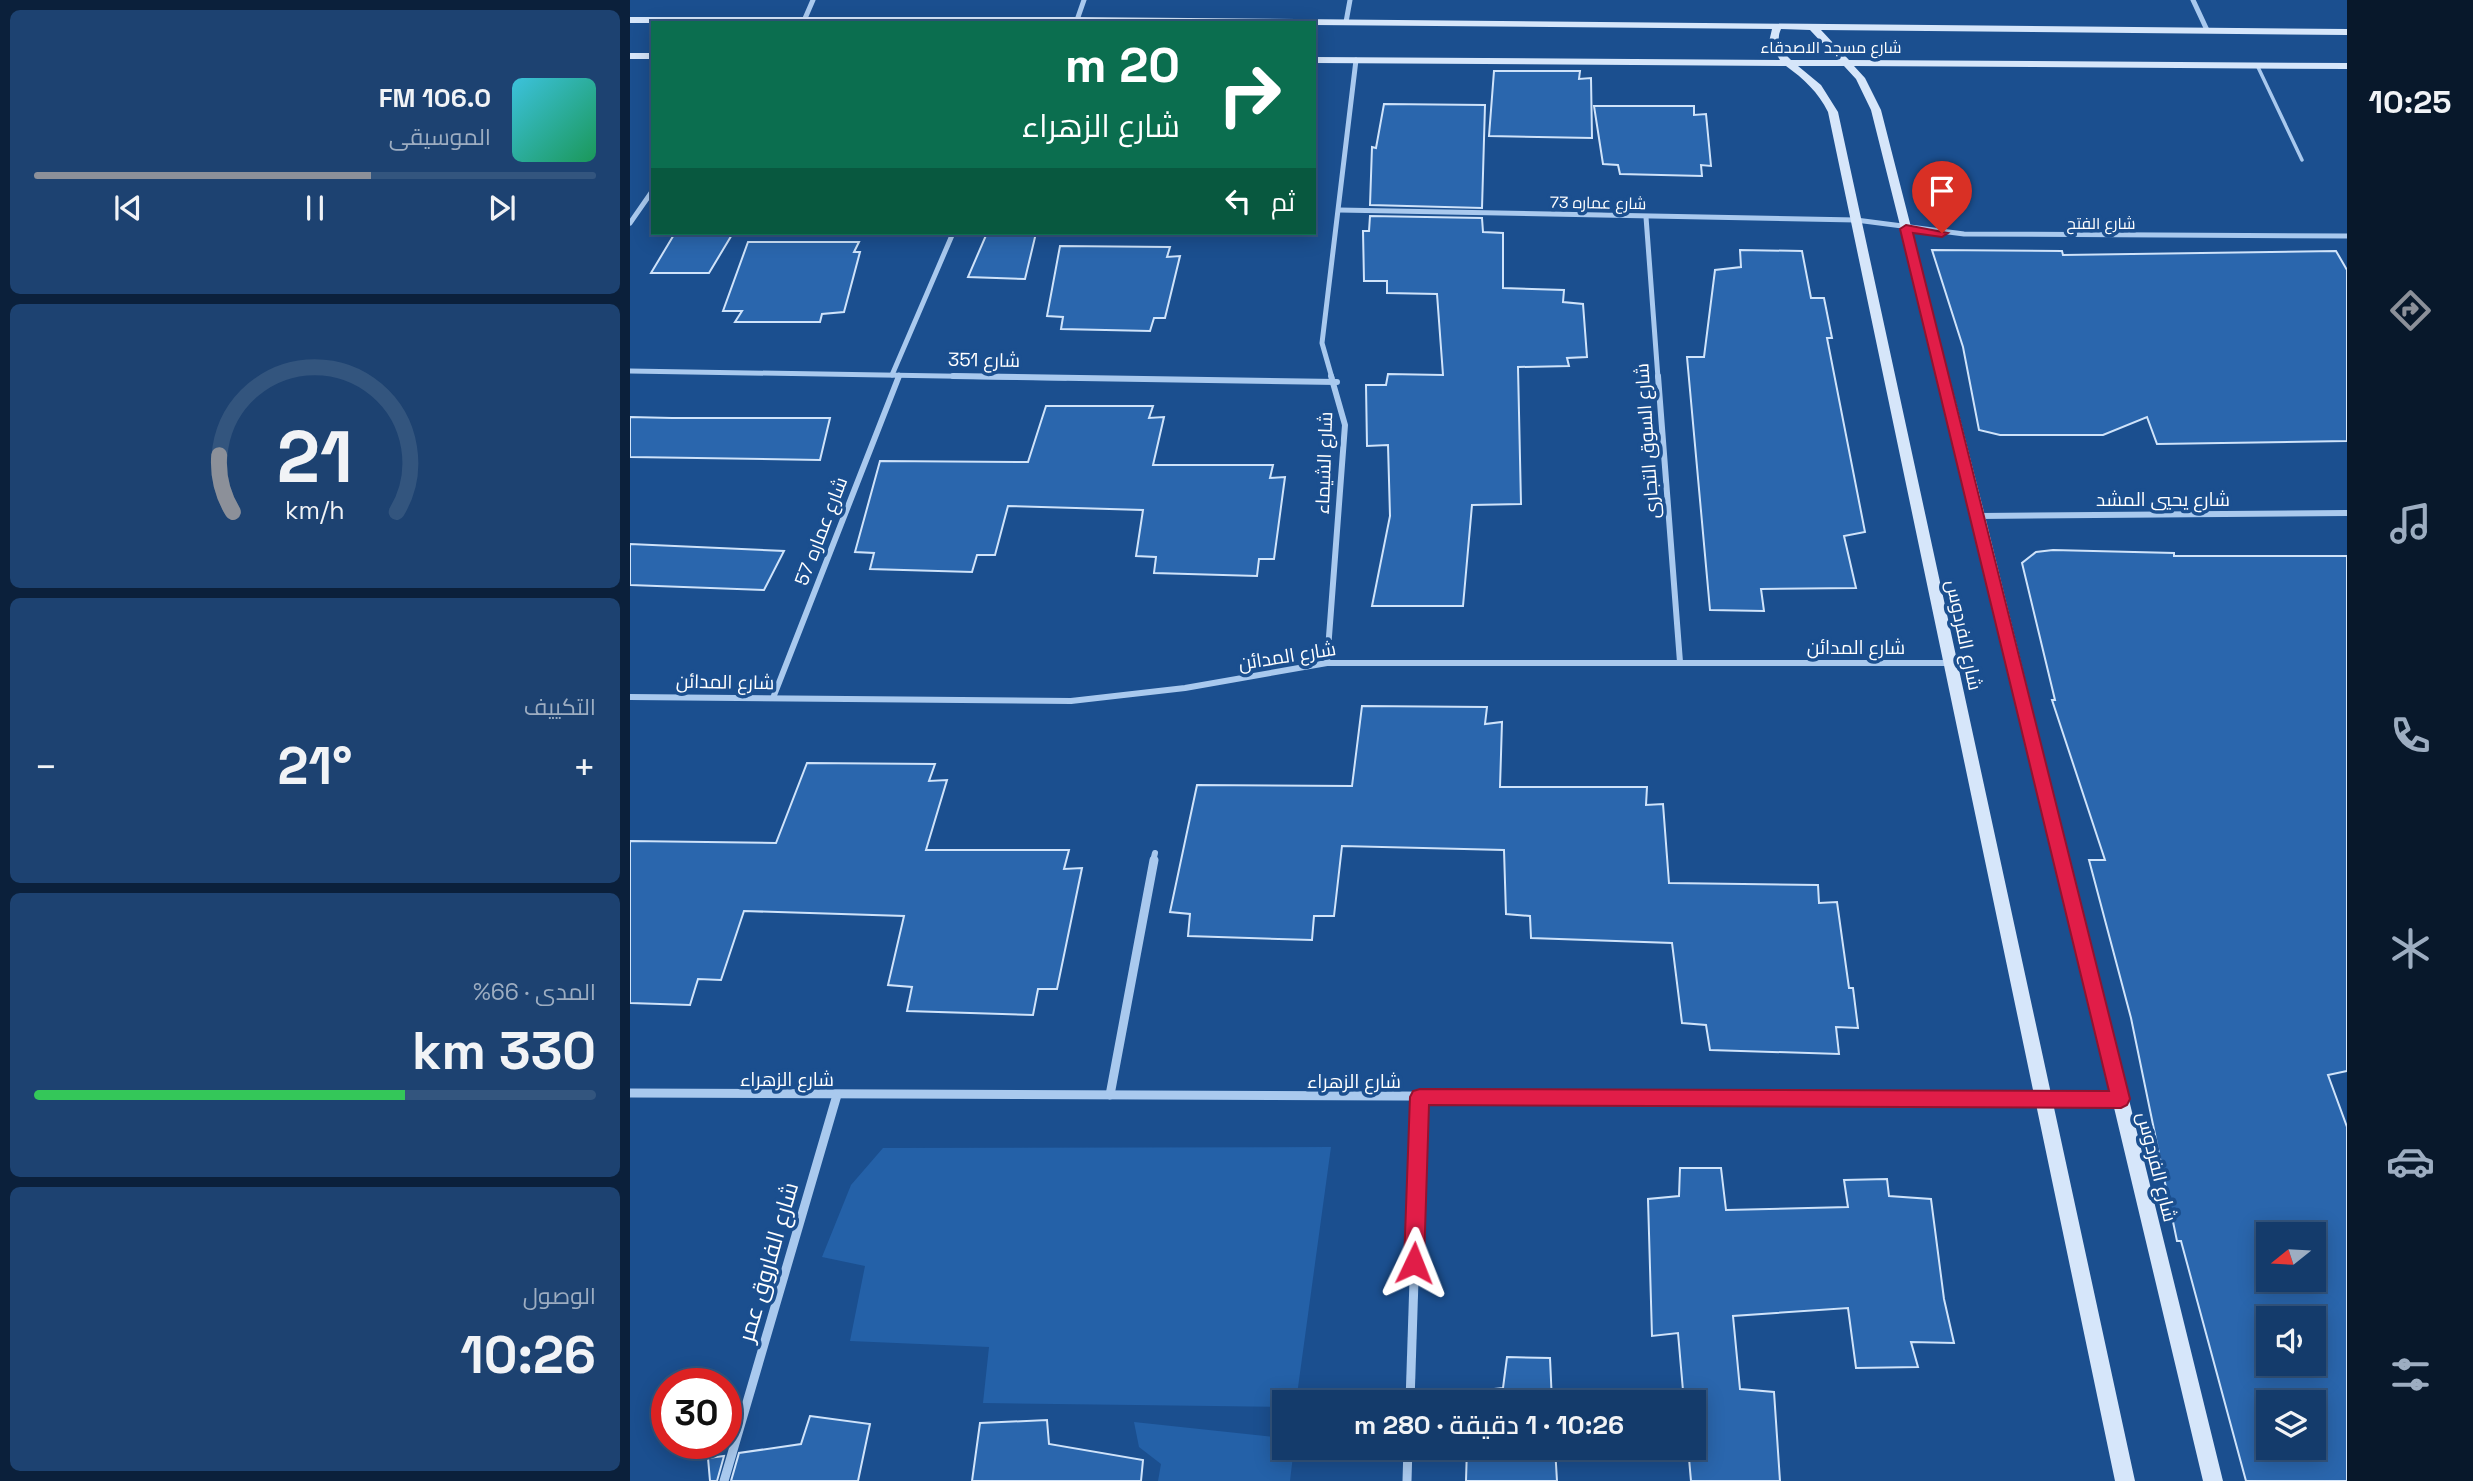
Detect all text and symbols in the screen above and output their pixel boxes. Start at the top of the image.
text: 20 m [1065,34,1180,96]
street label: شارع مسجد الاصدقاء [1761,37,1901,59]
icon: right [1204,49,1295,140]
text: 106.0 FM [379,81,491,115]
text: 10:25 [2369,82,2451,122]
text: شارع الزهراء [1022,106,1180,146]
text: الموسيقى [389,122,491,152]
pin [1912,161,1972,233]
icon: arrive [1923,172,1961,210]
icon: left [1219,182,1257,220]
text: ثم [1271,185,1295,219]
icon: previous [109,189,147,227]
icon: pause [296,189,334,227]
icon: next [483,189,521,227]
street label: شارع عماره 73 [1550,192,1646,215]
street label: شارع الفتح [2067,213,2135,235]
icon: directions [2386,286,2435,335]
street label: شارع 351 [948,347,1020,374]
street label: شارع السوق التجارى [1629,362,1666,520]
text: 21 [277,411,353,504]
street label: شارع الشيماء [1310,411,1339,515]
street label: شارع عماره 57 [789,473,854,589]
street label: شارع يحيي المشد [2096,487,2230,513]
text: km/h [285,494,345,526]
icon: music [2386,499,2435,548]
street label: شارع الفردوس [1939,577,1988,693]
street label: شارع المدائن [1807,635,1905,661]
street label: شارع المدائن [1236,636,1338,677]
street label: شارع المدائن [676,669,774,696]
text: التكييف [524,692,596,722]
icon: phone [2386,711,2435,760]
text: 21° [278,733,352,799]
text: − [34,743,58,791]
text: + [572,743,596,791]
icon: climate [2386,924,2435,973]
text: المدى · 66% [473,977,596,1007]
text: 330 km [412,1018,596,1084]
street label: شارع الزهراء [740,1067,834,1093]
street label: شارع الزهراء [1307,1069,1401,1095]
street label: شارع الفردوس [2130,1109,2183,1225]
icon: car [2386,1137,2435,1186]
street label: شارع الفاروق عمر [730,1179,806,1348]
north arrow [2256,1222,2326,1292]
map controls [2256,1222,2326,1460]
position arrow [1377,1226,1451,1300]
text: الوصول [523,1281,596,1311]
button: sound [2256,1306,2326,1376]
text: 10:26 [460,1322,596,1388]
icon: filters [2386,1350,2435,1399]
speed limit sign: 30 [651,1368,742,1459]
button: layers [2256,1390,2326,1460]
text: 10:26 · 1 دقيقة · 280 m [1354,1408,1624,1442]

